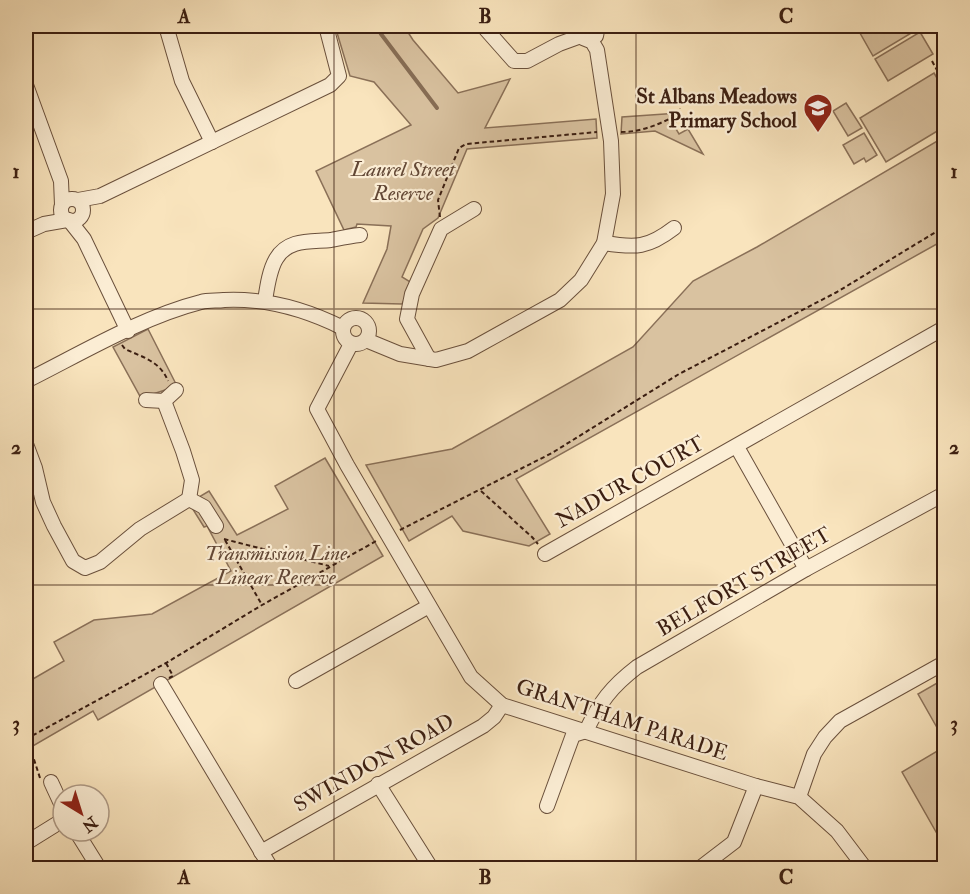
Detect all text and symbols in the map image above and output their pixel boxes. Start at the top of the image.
text: A [177,4,191,29]
text: B [478,4,492,29]
text: C [779,4,793,29]
place label: St Albans Meadows Primary School [636,83,798,134]
school or university icon: St Albans Meadows Primary School [802,92,834,134]
park label: Laurel Street Reserve [350,156,456,207]
text: 1 [12,159,20,184]
text: 1 [950,159,958,184]
street label: NADUR COURT [551,430,709,534]
text: 2 [11,435,21,460]
text: 2 [949,435,959,460]
street label: BELFORT STREET [652,521,836,643]
park label: Transmission Line Linear Reserve [205,540,348,591]
street label: GRANTHAM PARADE [513,673,731,767]
street label: SWINDON ROAD [289,708,459,818]
text: 3 [12,711,20,736]
text: 3 [950,711,958,736]
north arrow [51,783,111,843]
text: N [77,811,102,837]
text: A [177,865,191,890]
text: B [478,865,492,890]
text: C [779,865,793,890]

